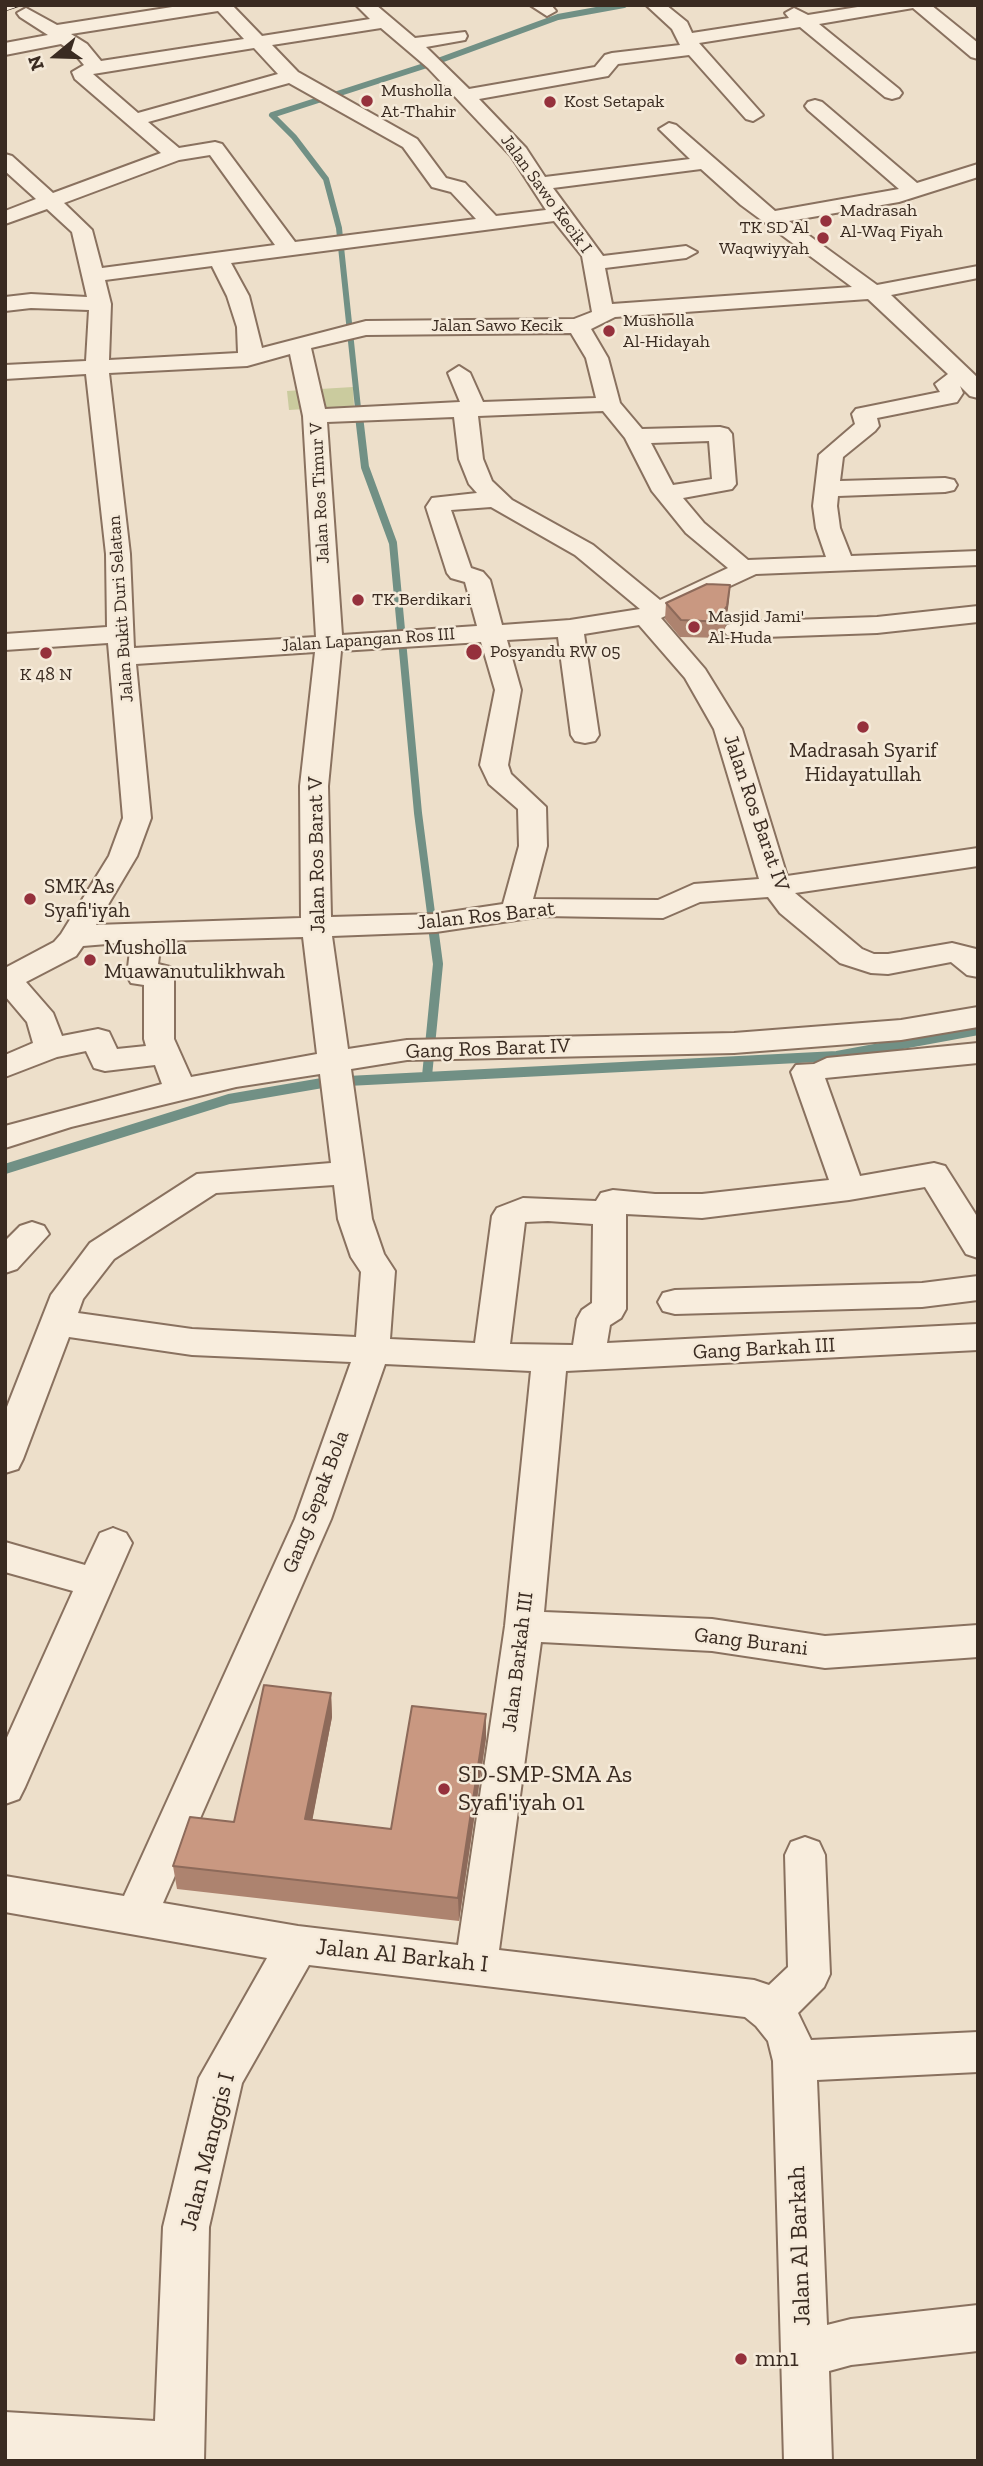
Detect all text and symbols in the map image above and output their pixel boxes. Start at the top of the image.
north arrow [21,21,91,91]
text: N [22,52,49,74]
place label: Musholla At-Thahir [381,80,457,122]
place label: Kost Setapak [564,91,664,113]
marker: Musholla At-Thahir [359,93,375,109]
marker: Kost Setapak [542,94,558,110]
street label: Jalan Sawo Kecik I [496,130,596,258]
place label: Madrasah Al-Waq Fiyah [840,200,943,242]
marker: Madrasah Al-Waq Fiyah [818,213,834,229]
place label: TK SD Al Waqwiyyah [719,217,809,260]
marker: TK SD Al Waqwiyyah [815,230,831,246]
place label: Musholla Al-Hidayah [623,310,710,352]
street label: Jalan Sawo Kecik [431,315,563,337]
marker: Musholla Al-Hidayah [601,323,617,339]
street label: Jalan Ros Timur V [306,422,334,564]
street label: Jalan Bukit Duri Selatan [104,515,138,703]
place label: TK Berdikari [372,589,471,611]
marker: TK Berdikari [350,592,366,608]
place label: Masjid Jami' Al-Huda [708,606,804,648]
marker: Masjid Jami' Al-Huda [686,619,702,635]
street label: Jalan Lapangan Ros III [280,623,456,657]
place label: Posyandu RW 05 [490,641,621,663]
marker: Posyandu RW 05 [464,642,484,662]
marker: K 48 N [38,645,54,661]
place label: K 48 N [20,664,72,686]
marker: Madrasah Syarif Hidayatullah [855,719,871,735]
street label: Jalan Ros Barat IV [717,731,795,895]
place label: Madrasah Syarif Hidayatullah [789,738,937,788]
street label: Jalan Ros Barat V [303,776,331,934]
place label: SMK As Syafi'iyah [44,874,130,924]
marker: SMK As Syafi'iyah [22,891,38,907]
street label: Jalan Ros Barat [416,896,556,936]
place label: Musholla Muawanutulikhwah [104,935,285,985]
marker: Musholla Muawanutulikhwah [82,952,98,968]
street label: Gang Ros Barat IV [405,1034,571,1064]
street label: Gang Barkah III [692,1333,836,1365]
street label: Gang Sepak Bola [277,1427,355,1577]
street label: Jalan Barkah III [497,1590,539,1734]
street label: Gang Burani [693,1623,809,1661]
place label: SD-SMP-SMA As Syafi'iyah 01 [458,1761,632,1817]
marker: SD-SMP-SMA As Syafi'iyah 01 [436,1781,452,1797]
street label: Jalan Al Barkah I [314,1933,490,1979]
street label: Jalan Manggis I [174,2070,242,2234]
street label: Jalan Al Barkah [783,2166,817,2326]
place label: mn1 [755,2345,799,2373]
marker: mn1 [733,2351,749,2367]

